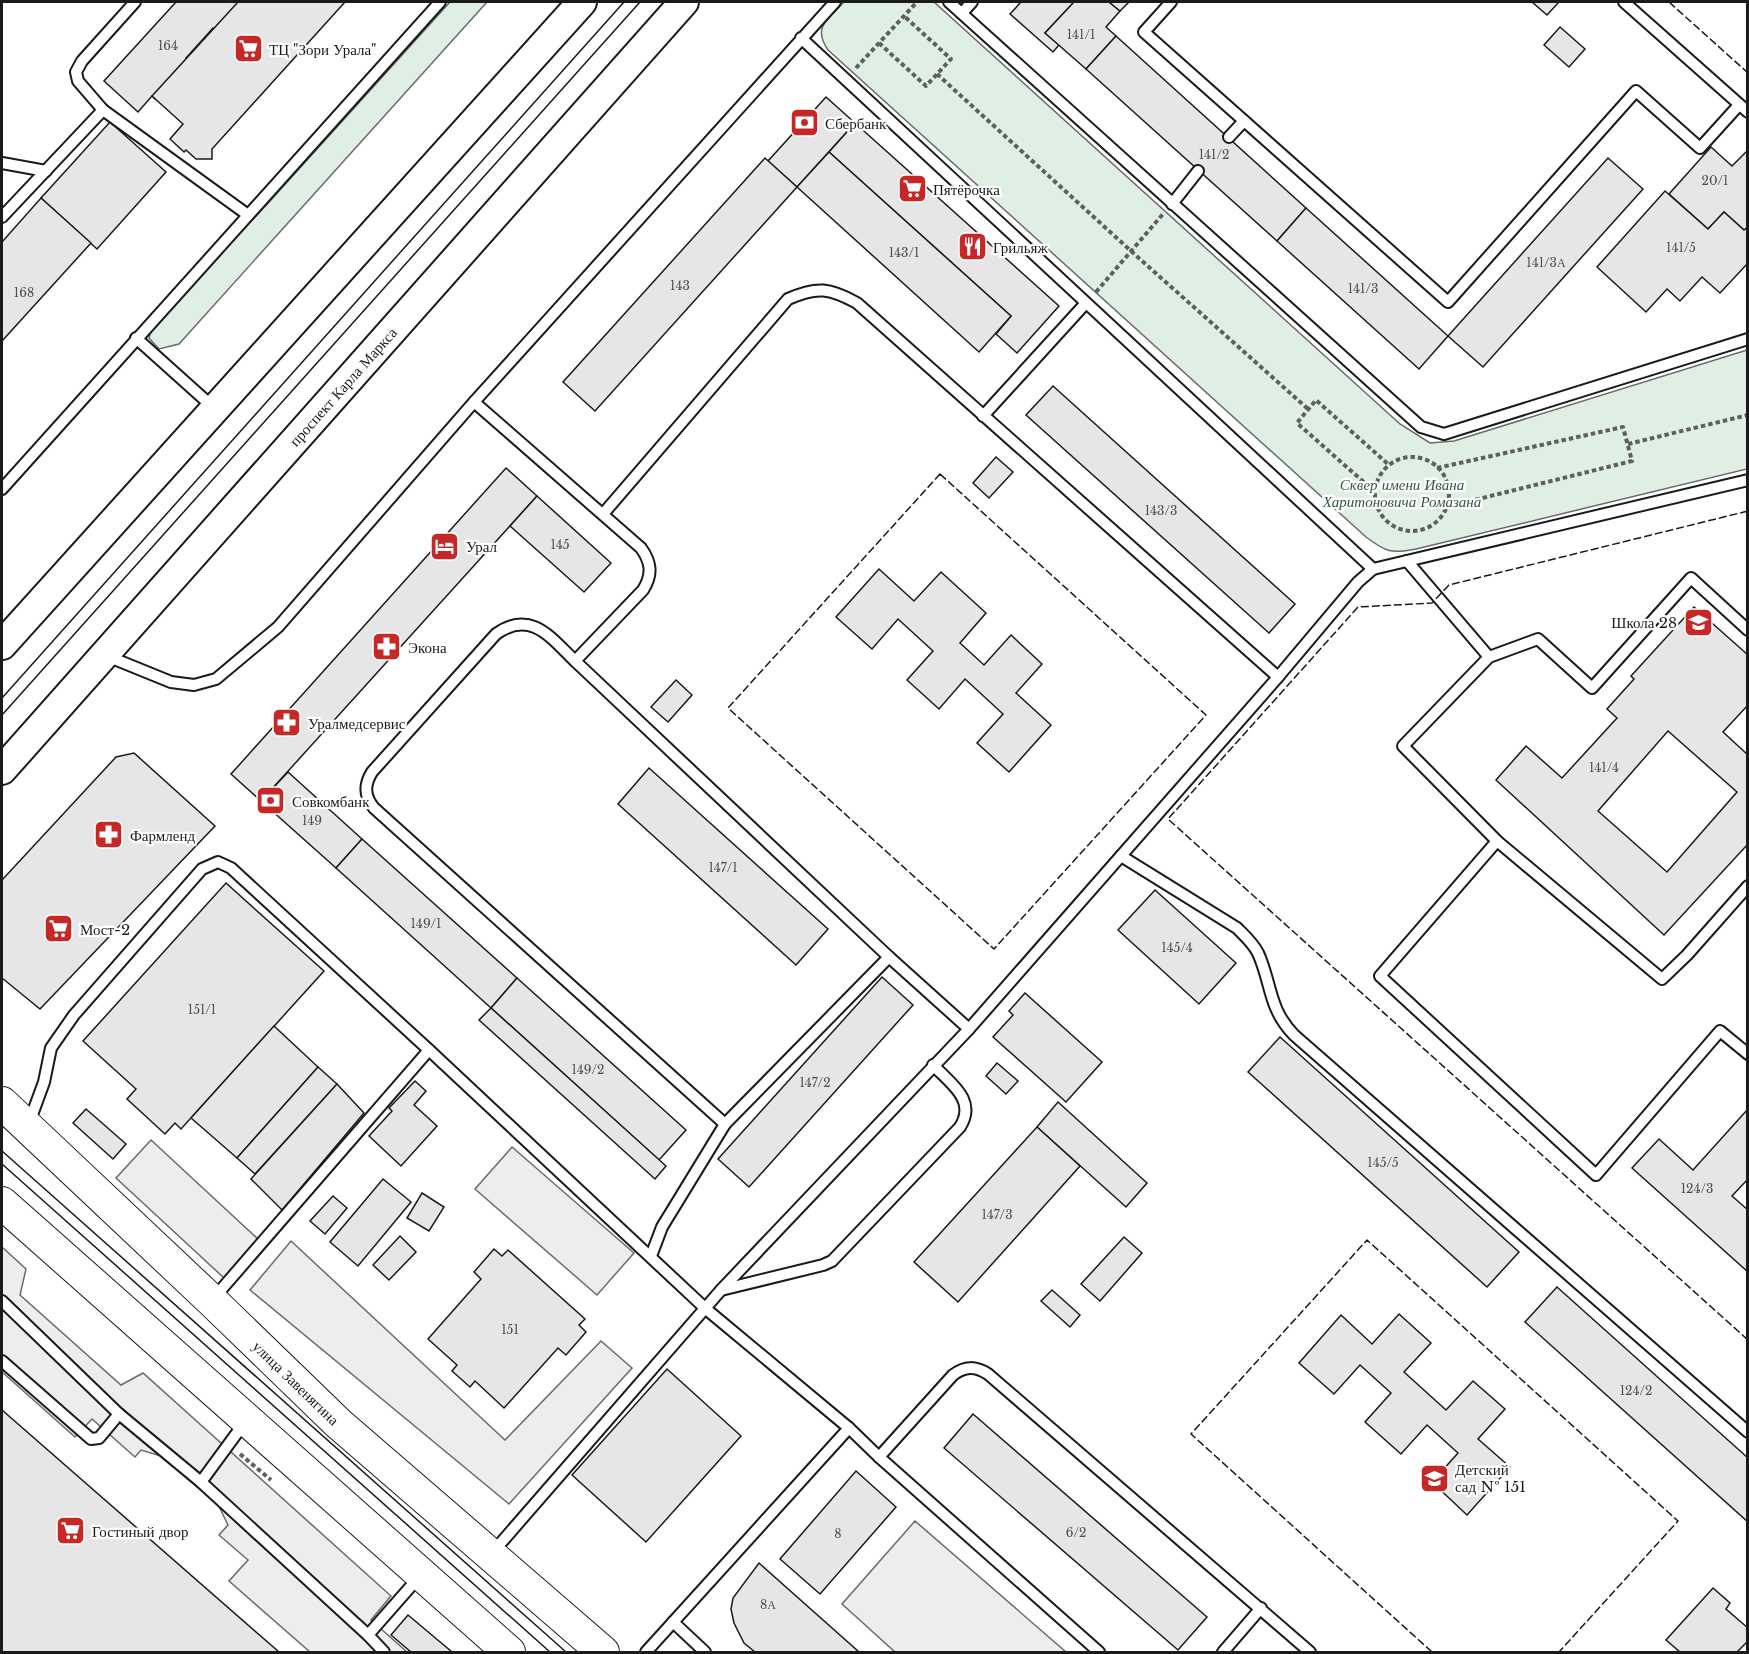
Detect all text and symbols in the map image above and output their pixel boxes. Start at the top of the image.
house number: 141/1 [1067,27,1095,42]
supermarket icon: ТЦ "Зори Урала" [232,33,264,65]
house number: 164 [158,38,178,53]
place label: ТЦ "Зори Урала" [269,40,377,59]
bank icon: Сбербанк [788,107,820,139]
place label: Сбербанк [825,114,887,133]
house number: 141/2 [1199,147,1229,162]
supermarket icon: Пятёрочка [896,173,928,205]
house number: 20/1 [1702,173,1728,188]
place label: Пятёрочка [933,180,1000,199]
restaurant icon: Грильяж [956,231,988,263]
place label: Грильяж [993,238,1048,257]
house number: 141/5 [1666,240,1696,255]
house number: 143/1 [889,245,919,260]
house number: 141/3А [1526,255,1566,270]
house number: 143 [670,278,690,293]
house number: 141/3 [1348,281,1378,296]
house number: 168 [14,285,34,300]
street label: проспект Карла Маркса [285,323,401,450]
park label: Сквер имени Ивана Харитоновича Ромазана [1322,475,1481,511]
house number: 143/3 [1145,503,1177,518]
hotel icon: Урал [429,530,461,562]
place label: Урал [466,537,498,556]
house number: 145 [550,537,570,552]
school or university icon: Школа 28 [1682,606,1714,638]
place label: Школа 28 [1611,613,1677,632]
pharmacy icon: Экона [371,631,403,663]
place label: Экона [408,638,447,657]
pharmacy icon: Уралмедсервис [271,707,303,739]
place label: Уралмедсервис [308,714,406,733]
house number: 141/4 [1589,760,1619,775]
bank icon: Совкомбанк [255,785,287,817]
place label: Совкомбанк [292,792,370,811]
house number: 149 [302,813,322,828]
pharmacy icon: Фармленд [93,819,125,851]
place label: Фармленд [130,826,195,845]
house number: 147/1 [708,860,738,875]
supermarket icon: Мост-2 [43,913,75,945]
house number: 149/1 [411,916,441,931]
place label: Мост-2 [80,920,130,939]
house number: 145/4 [1161,940,1193,955]
house number: 151/1 [188,1002,216,1017]
house number: 149/2 [571,1062,605,1077]
house number: 147/2 [799,1075,831,1090]
house number: 145/5 [1367,1155,1399,1170]
house number: 124/3 [1681,1181,1713,1196]
house number: 147/3 [981,1207,1013,1222]
house number: 151 [501,1322,519,1337]
street label: улица Завенягина [249,1336,344,1429]
house number: 124/2 [1620,1383,1652,1398]
place label: Детский сад № 151 [1455,1460,1526,1496]
school or university icon: Детский сад № 151 [1418,1462,1450,1494]
supermarket icon: Гостиный двор [55,1515,87,1547]
place label: Гостиный двор [92,1522,189,1541]
house number: 6/2 [1066,1525,1086,1540]
house number: 8 [834,1526,842,1541]
house number: 8А [760,1597,776,1612]

